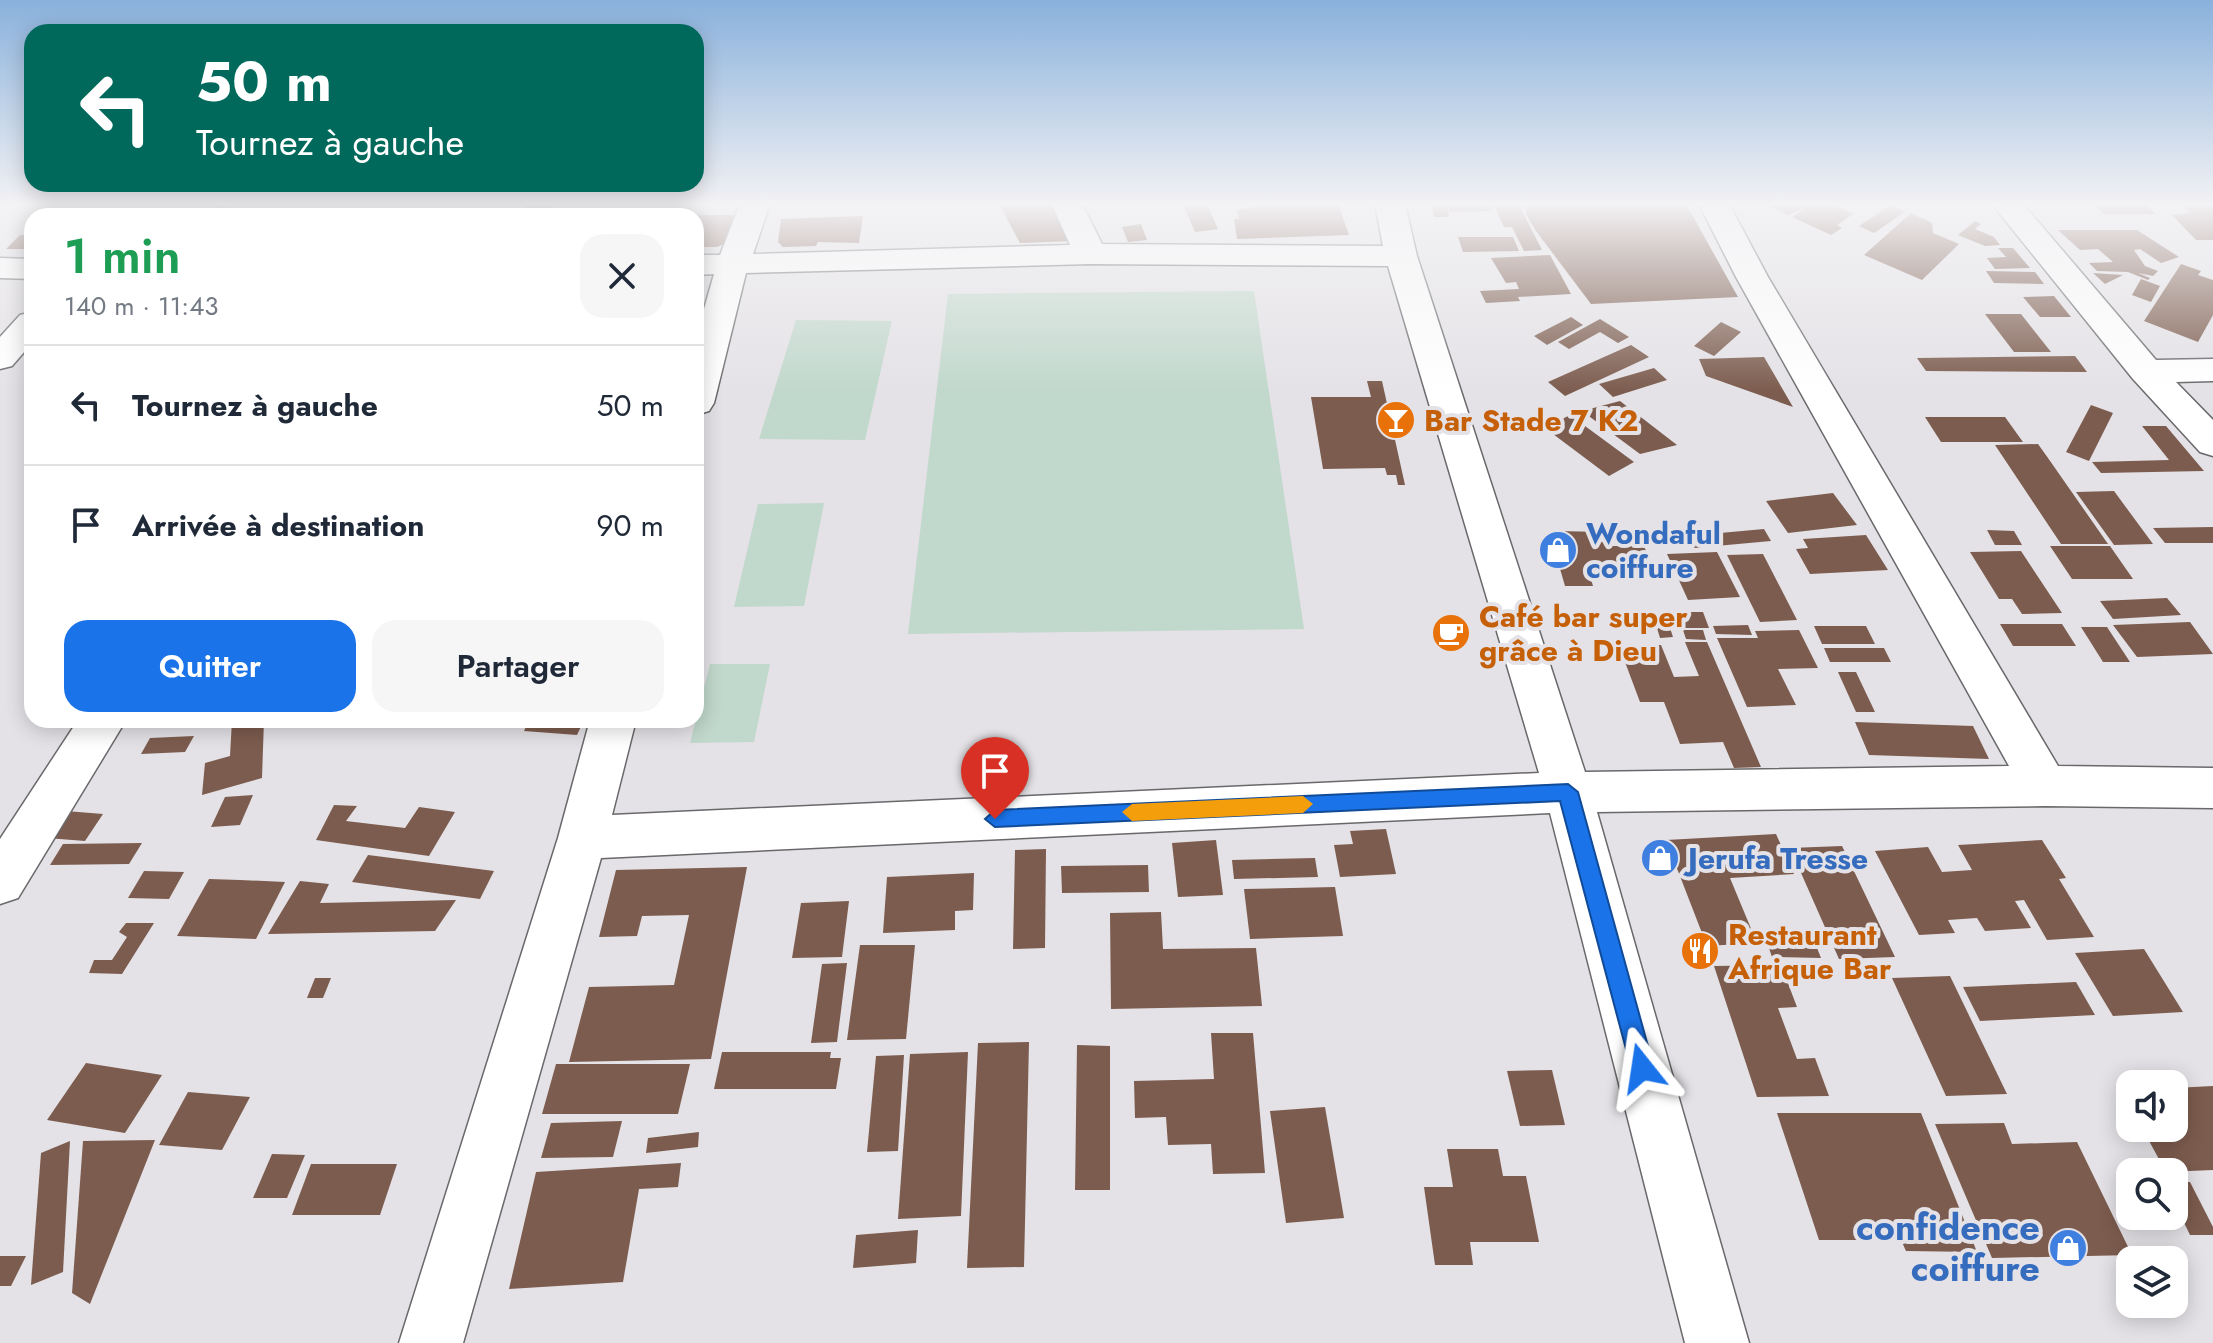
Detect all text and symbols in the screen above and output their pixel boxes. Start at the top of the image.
text: 50 m [196,41,332,122]
icon: left [64,56,168,160]
text: Tournez à gauche [196,116,464,168]
text: 1 min [64,222,181,291]
button: close [580,234,664,318]
text: 140 m · 11:43 [64,287,219,325]
icon: left [64,383,108,427]
text: Tournez à gauche [132,384,378,427]
text: 50 m [597,384,664,427]
bar icon: Bar Stade 7 K2 [1375,399,1417,441]
place label: Bar Stade 7 K2 [1424,399,1638,442]
icon: arrive [64,503,108,547]
text: Arrivée à destination [132,504,424,547]
text: 90 m [596,504,664,547]
place label: Wondaful coiffure [1586,512,1721,589]
shop icon: Wondaful coiffure [1537,529,1579,571]
place label: Café bar super grâce à Dieu [1479,595,1688,672]
cafe icon: Café bar super grâce à Dieu [1430,612,1472,654]
button: Quitter [64,620,356,712]
button: Partager [372,620,664,712]
pin [961,737,1029,819]
icon: arrive [973,749,1017,793]
shop icon: Jerufa Tresse [1639,837,1681,879]
place label: Jerufa Tresse [1683,837,1868,880]
place label: Restaurant Afrique Bar [1727,913,1892,990]
restaurant icon: Restaurant Afrique Bar [1679,930,1721,972]
position arrow [1600,1026,1684,1110]
map controls [2116,1070,2188,1318]
button: sound [2116,1070,2188,1142]
button: search [2116,1158,2188,1230]
place label: confidence coiffure [1856,1201,2040,1294]
shop icon: confidence coiffure [2047,1227,2089,1269]
button: layers [2116,1246,2188,1318]

